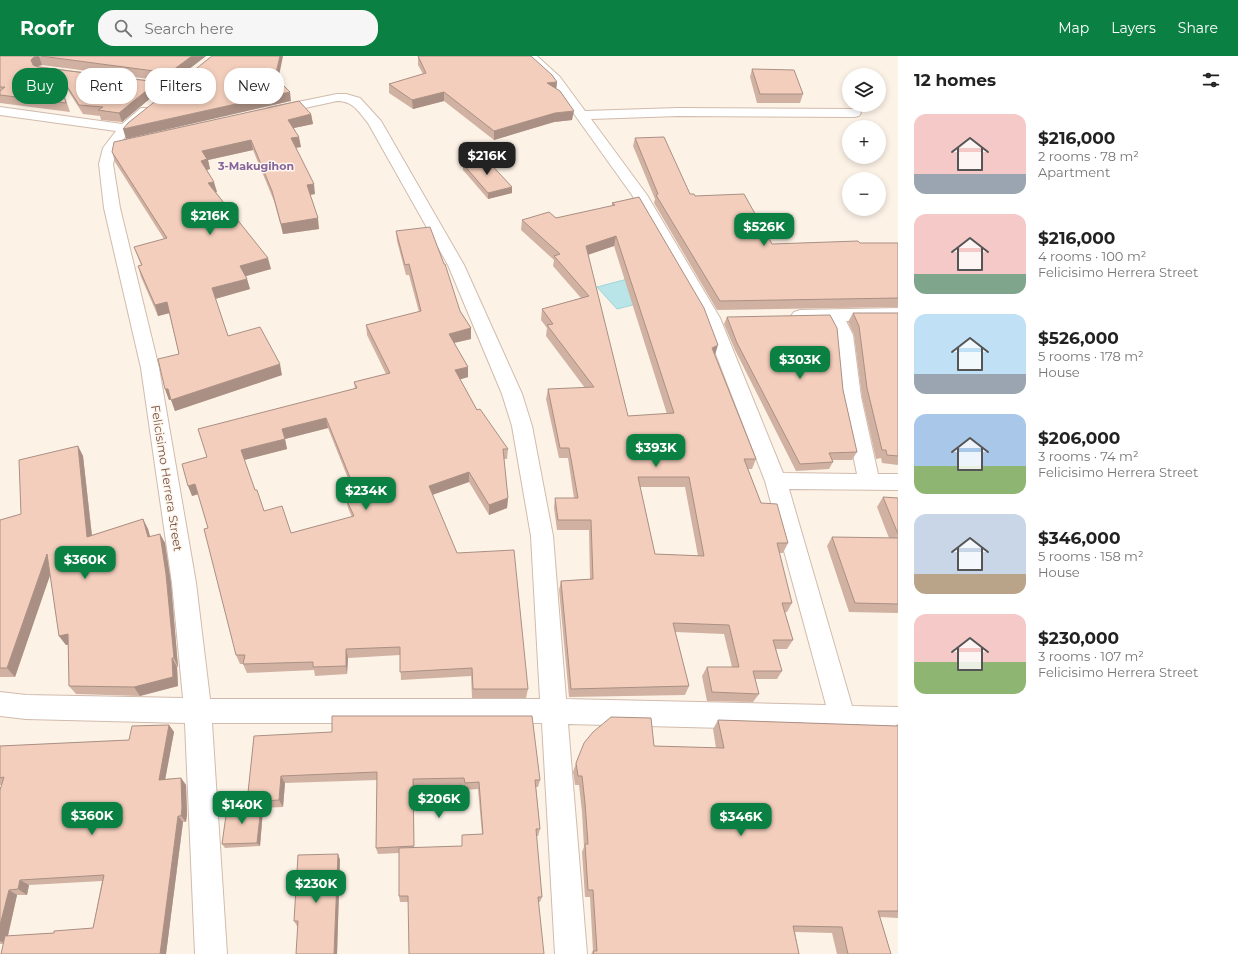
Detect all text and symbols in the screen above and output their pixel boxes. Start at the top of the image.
search box [98,10,378,46]
text: Roofr [20,17,74,40]
icon: search [112,17,134,39]
text: Search here [144,19,234,38]
text: Map [1058,19,1089,37]
text: Layers [1111,19,1156,37]
text: Share [1178,19,1218,37]
chip: Buy [12,68,68,104]
chip: Rent [76,68,137,104]
chip: Filters [145,68,216,104]
chip: New [224,68,284,104]
map controls [842,68,886,216]
button: layers [842,68,886,112]
icon: filters [1200,69,1222,91]
text: 12 homes [914,70,996,90]
button: + [842,120,886,164]
text: $216,000 [1038,128,1115,148]
icon: home [946,130,994,178]
pin: $216K [459,142,515,176]
text: $216K [468,147,506,163]
text: 2 rooms · 78 m² [1038,148,1139,164]
district label: 3-Makugihon [217,159,294,173]
text: Apartment [1038,164,1110,180]
button: − [842,172,886,216]
pin: $216K [182,202,238,236]
text: $216K [191,207,229,223]
pin: $526K [736,213,792,247]
text: $526K [743,218,785,234]
text: $216,000 [1038,228,1115,248]
icon: home [946,230,994,278]
text: 4 rooms · 100 m² [1038,248,1146,264]
text: Felicisimo Herrera Street [1038,264,1198,280]
text: $526,000 [1038,328,1119,348]
icon: home [946,330,994,378]
pin: $303K [772,346,828,380]
text: 5 rooms · 178 m² [1038,348,1144,364]
text: $303K [779,351,821,367]
text: House [1038,364,1080,380]
street label: Felicisimo Herrera Street [148,404,186,552]
text: $206,000 [1038,428,1120,448]
icon: home [946,430,994,478]
pin: $393K [628,434,684,468]
text: $393K [635,439,677,455]
text: 3 rooms · 74 m² [1038,448,1139,464]
text: Felicisimo Herrera Street [1038,464,1198,480]
pin: $234K [338,477,394,511]
text: $234K [345,482,387,498]
text: $346,000 [1038,528,1120,548]
icon: home [946,530,994,578]
pin: $360K [57,546,113,580]
text: 5 rooms · 158 m² [1038,548,1143,564]
text: $360K [64,551,106,567]
text: House [1038,564,1080,580]
text: $230,000 [1038,628,1119,648]
icon: home [946,630,994,678]
text: 3 rooms · 107 m² [1038,648,1144,664]
text: Felicisimo Herrera Street [1038,664,1198,680]
pin: $206K [411,785,467,819]
text: $206K [418,790,460,806]
pin: $140K [214,791,270,825]
text: $140K [222,796,262,812]
pin: $360K [64,802,120,836]
pin: $346K [713,803,769,837]
text: $360K [71,807,113,823]
text: $346K [720,808,762,824]
pin: $230K [288,870,344,904]
text: $230K [295,875,337,891]

